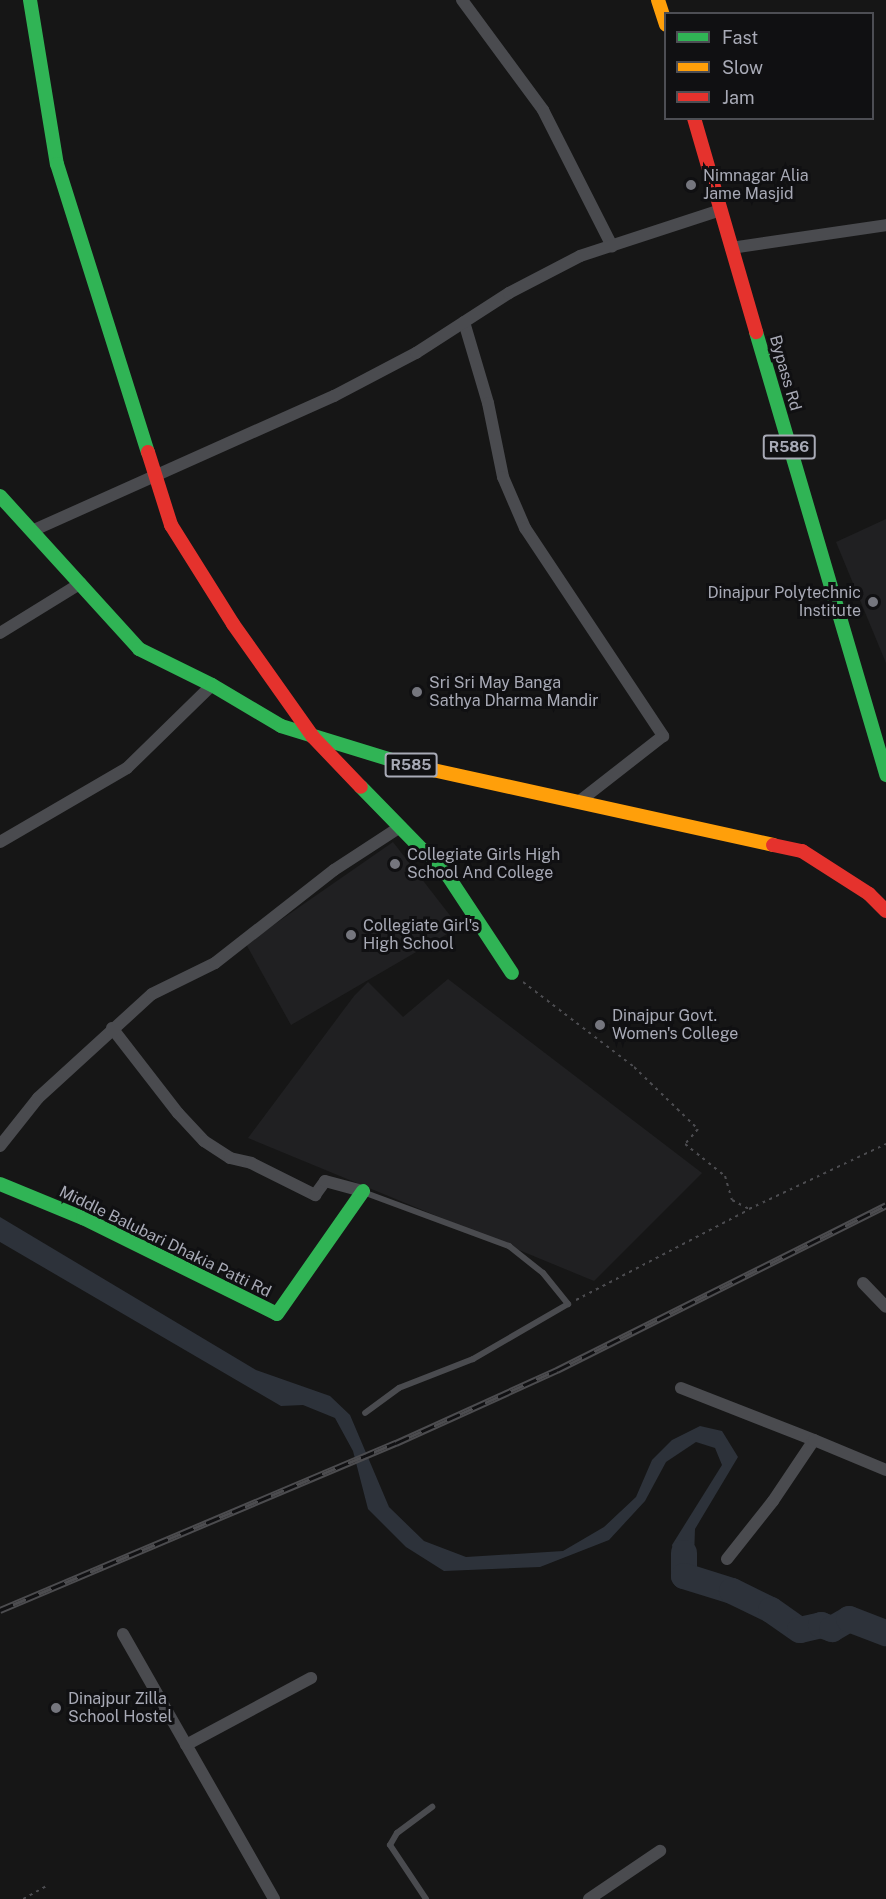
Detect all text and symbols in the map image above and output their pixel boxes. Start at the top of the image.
legend [664,12,874,120]
text: Fast [722,27,758,48]
text: Slow [722,57,763,78]
text: Jam [722,87,755,108]
place label: Nimnagar Alia Jame Masjid [703,166,809,204]
marker: Nimnagar Alia Jame Masjid [684,178,698,192]
street label: Bypass Rd [765,333,805,413]
road number: R586 [762,435,816,459]
place label: Dinajpur Polytechnic Institute [707,583,861,621]
marker: Dinajpur Polytechnic Institute [866,595,880,609]
place label: Sri Sri May Banga Sathya Dharma Mandir [429,673,599,711]
marker: Sri Sri May Banga Sathya Dharma Mandir [410,685,424,699]
road number: R585 [384,753,438,777]
place label: Collegiate Girls High School And College [407,845,561,883]
marker: Collegiate Girls High School And College [388,857,402,871]
place label: Collegiate Girl's High School [363,916,480,954]
marker: Collegiate Girl's High School [344,928,358,942]
place label: Dinajpur Govt. Women's College [612,1006,738,1044]
marker: Dinajpur Govt. Women's College [593,1018,607,1032]
street label: Middle Balubari Dhakia Patti Rd [56,1182,274,1302]
place label: Dinajpur Zilla School Hostel [68,1689,172,1727]
marker: Dinajpur Zilla School Hostel [49,1701,63,1715]

